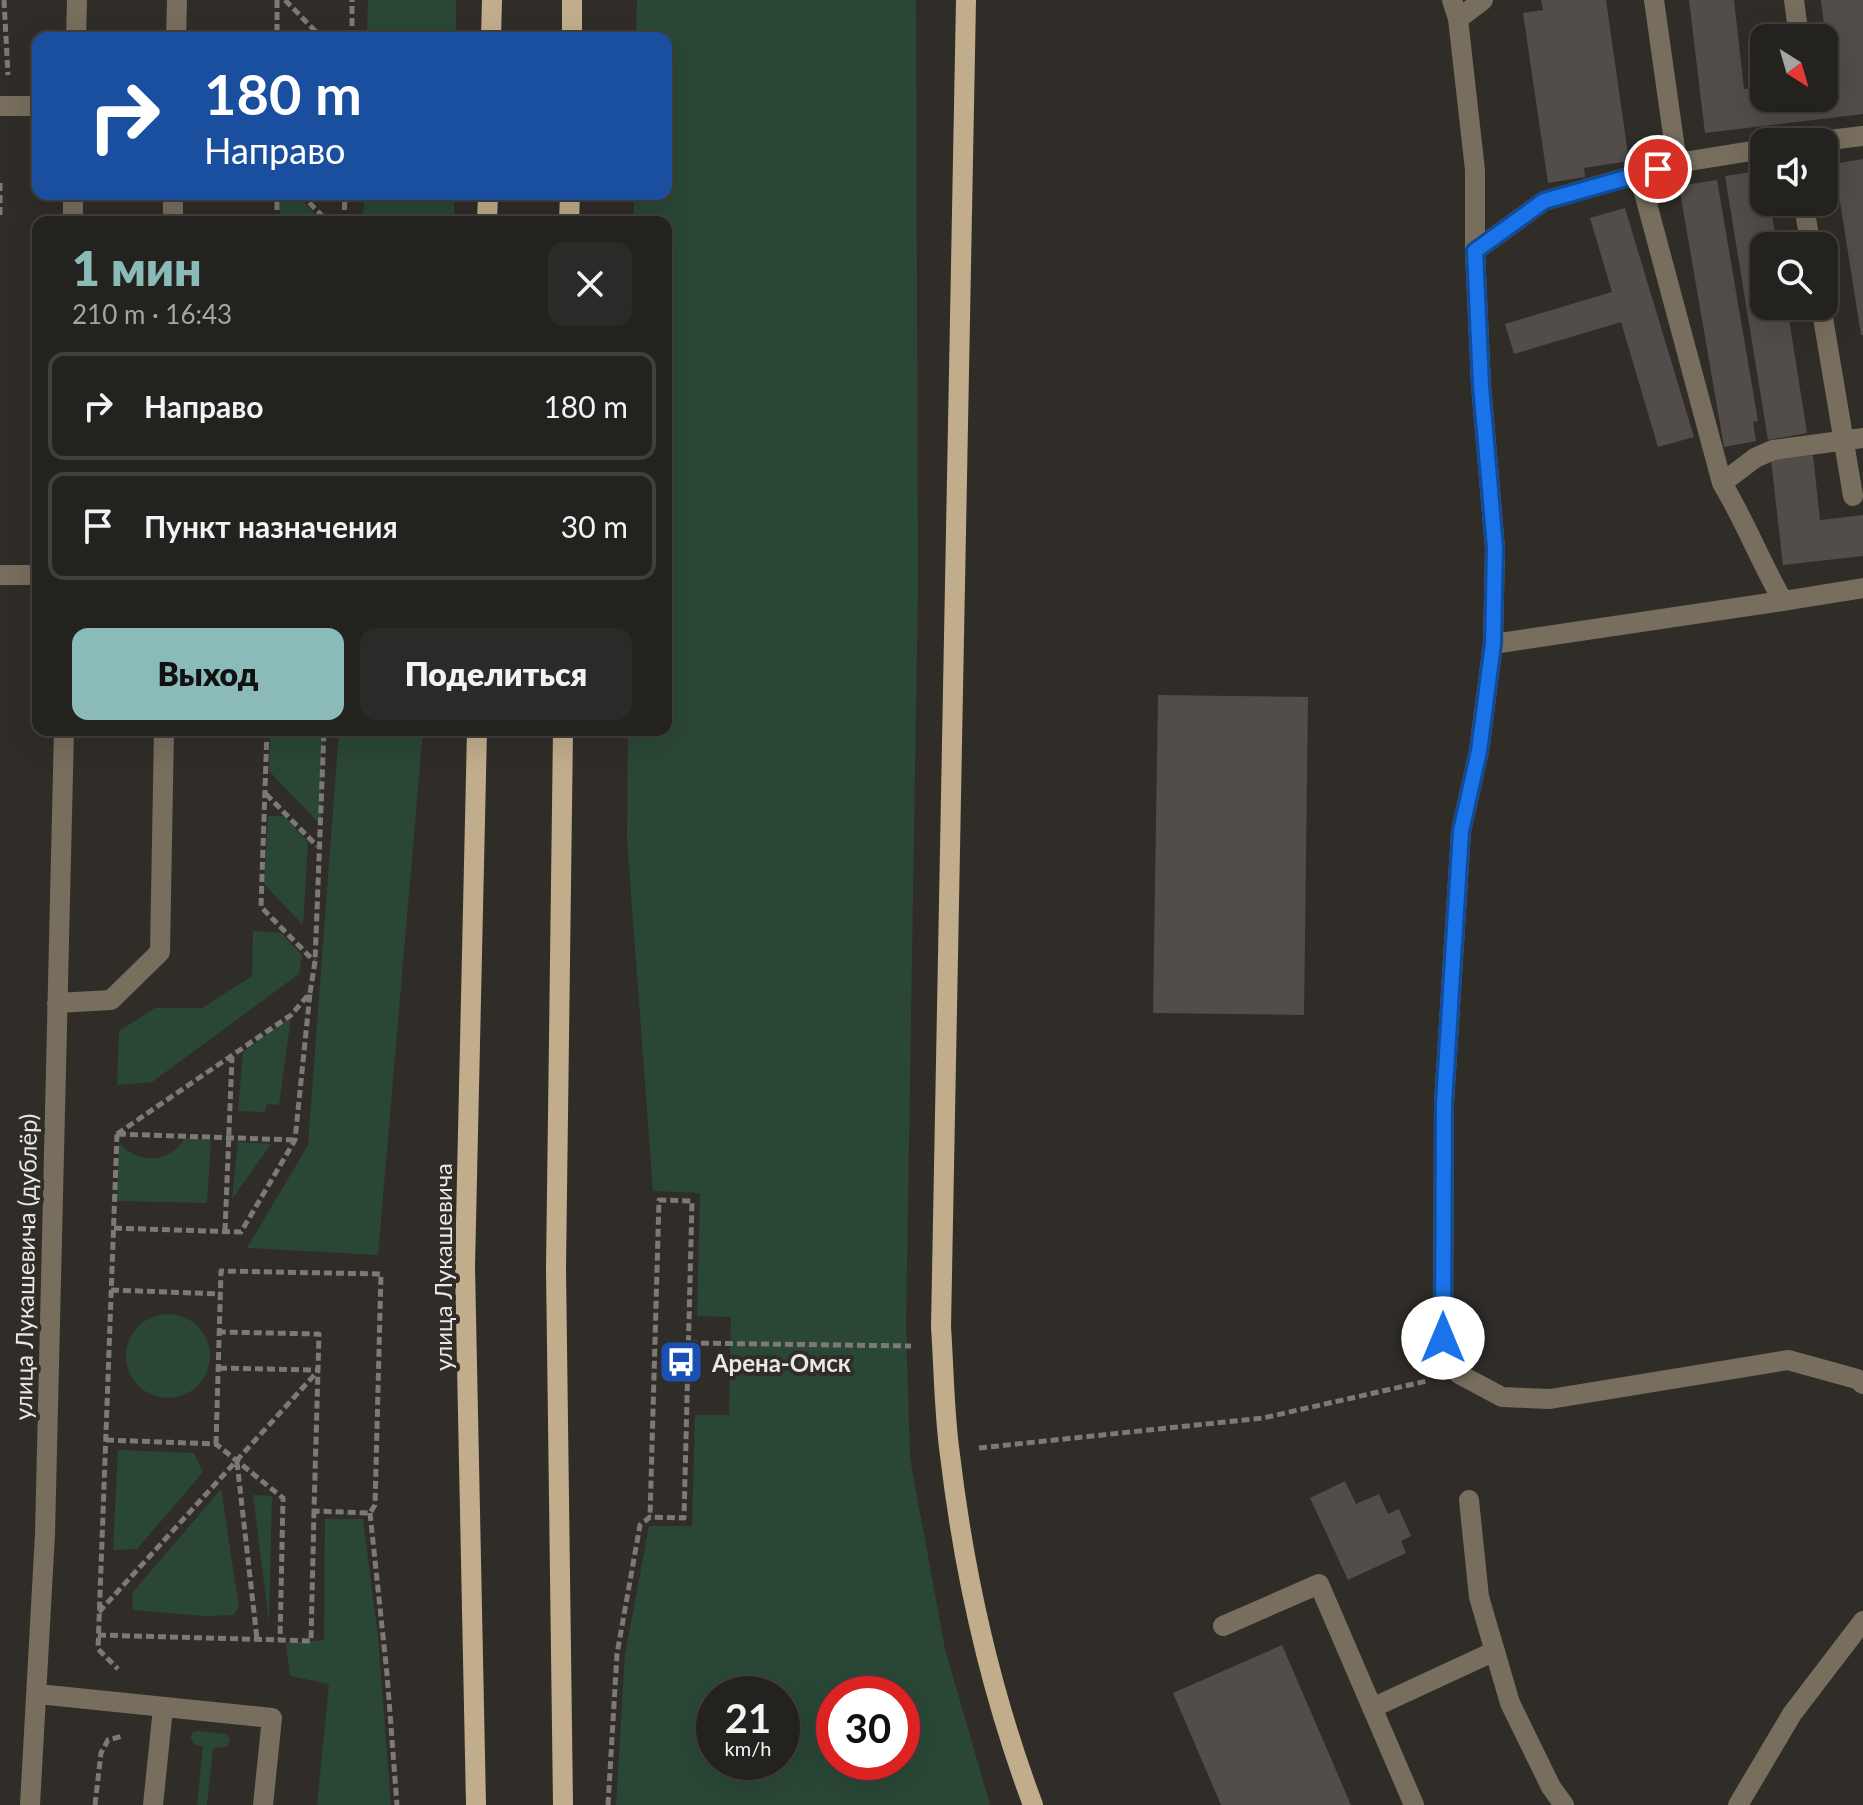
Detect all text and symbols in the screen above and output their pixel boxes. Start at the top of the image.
north arrow [1750,24,1838,112]
map controls [1750,24,1838,320]
text: 180 m [204,60,362,127]
icon: right [72,64,176,168]
text: Направо [204,128,345,172]
button: sound [1750,128,1838,216]
pin [1624,135,1692,203]
icon: arrive [1636,147,1680,191]
button: search [1750,232,1838,320]
text: 1 мин [72,239,202,296]
button: close [548,242,632,326]
text: 210 m · 16:43 [72,298,232,330]
icon: right [76,384,120,428]
text: Направо [144,388,264,424]
text: 180 m [543,388,628,424]
icon: arrive [76,504,120,548]
text: Пункт назначения [144,508,398,544]
text: 30 m [561,508,628,544]
button: Выход [72,628,344,720]
button: Поделиться [360,628,632,720]
street label: улица Лукашевича (дублёр) [8,1113,42,1421]
street label: улица Лукашевича [428,1163,457,1371]
position arrow [1401,1296,1485,1380]
bus stop icon: Арена-Омск [657,1338,705,1386]
place label: Арена-Омск [711,1348,851,1377]
speed limit sign: 30 [816,1676,920,1780]
text: 21 [725,1694,771,1742]
text: km/h [725,1736,771,1760]

